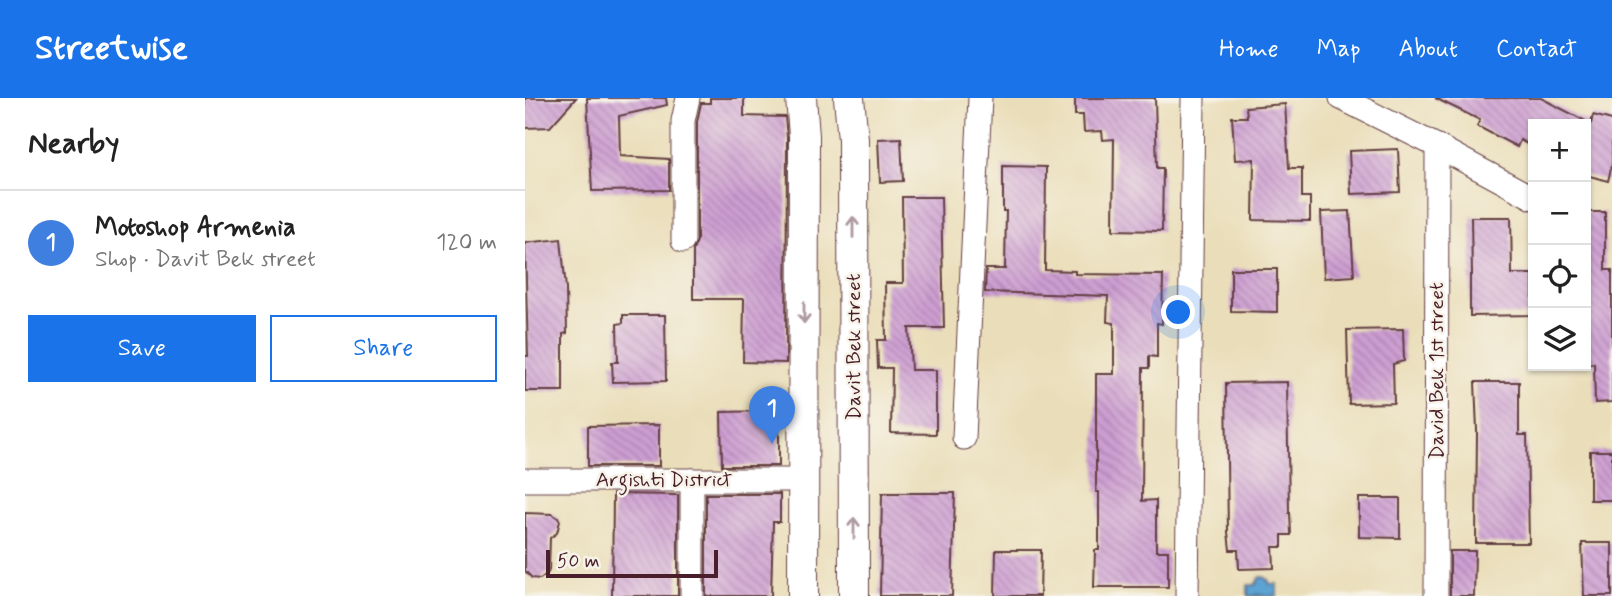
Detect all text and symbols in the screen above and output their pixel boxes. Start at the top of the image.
text: Streetwise [35,27,188,71]
text: Home [1219,34,1279,65]
text: Map [1317,34,1361,65]
text: About [1399,34,1458,65]
text: Contact [1496,34,1577,65]
map controls [1528,119,1591,371]
button: + [1528,119,1591,182]
text: Nearby [28,124,119,163]
button: − [1528,182,1591,245]
text: Motoshop Armenia [95,211,296,245]
one-way arrow [846,216,860,239]
text: 1 [46,228,56,258]
text: 120 m [436,228,497,258]
text: Shop · Davit Bek street [95,245,316,275]
button: locate [1528,245,1591,308]
street label: Davit Bek street [840,273,868,421]
street label: David Bek 1st street [1423,282,1451,460]
your location [1161,295,1195,329]
one-way arrow [797,301,811,324]
button: layers [1528,308,1591,371]
button: Save [28,315,256,382]
button: Share [270,315,497,382]
pin: 1 [749,386,795,444]
street label: Argishti District [596,466,733,496]
one-way arrow [847,517,861,540]
scale bar [546,547,717,579]
text: 50 m [557,549,600,574]

